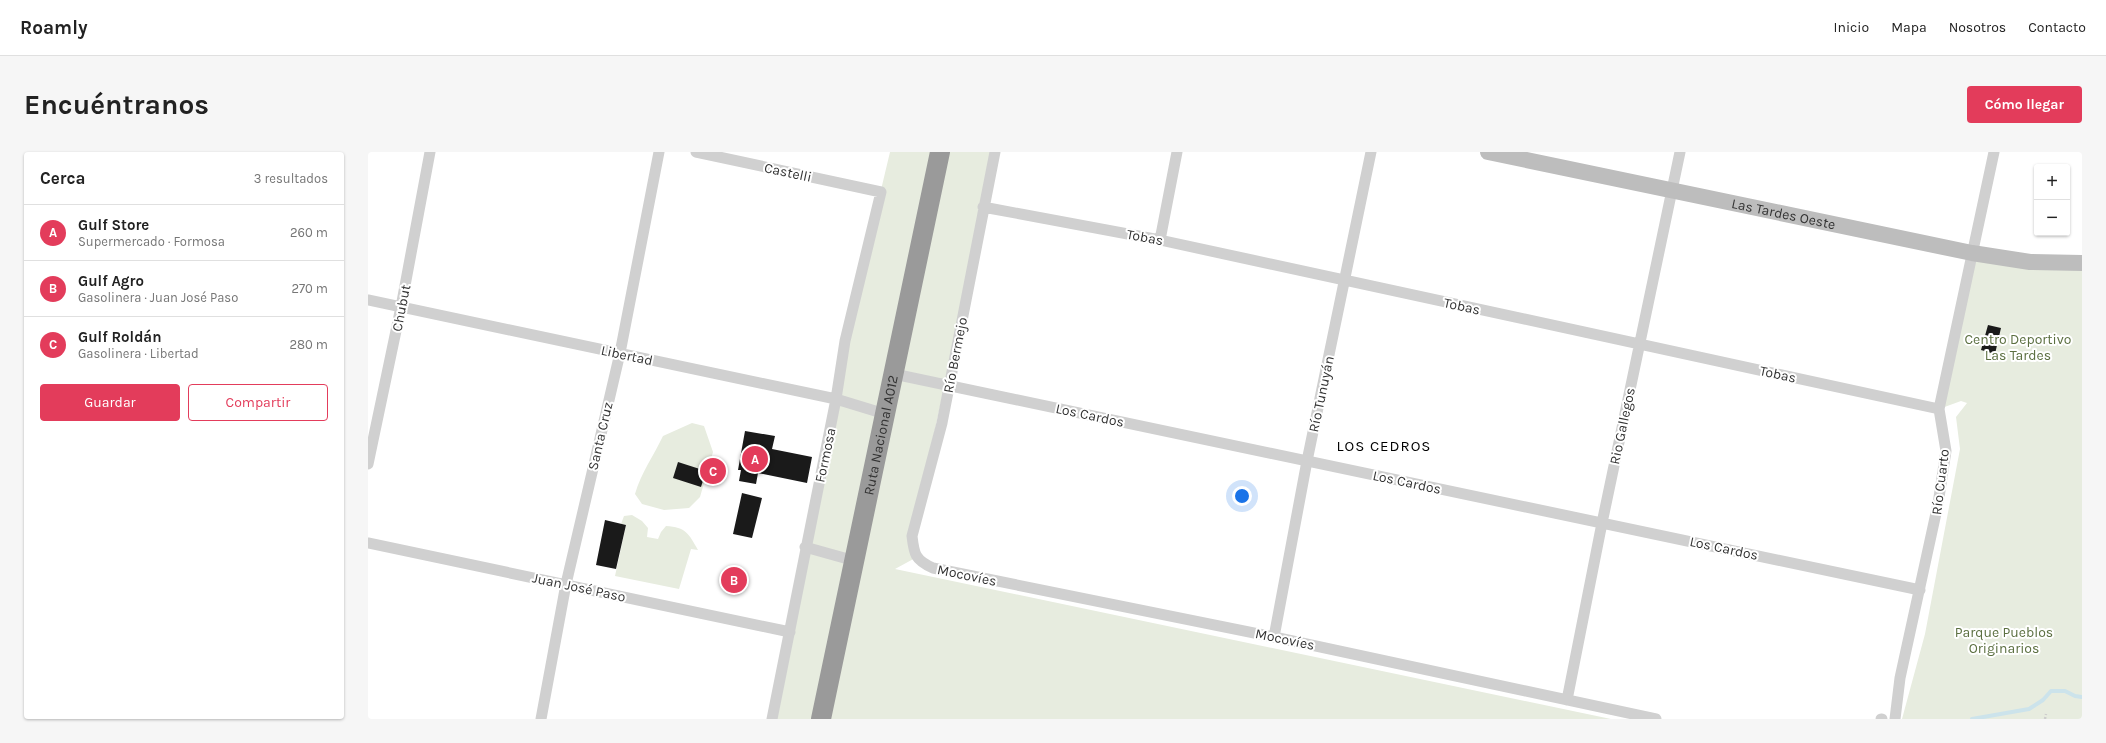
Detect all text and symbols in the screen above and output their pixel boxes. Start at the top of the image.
text: Roamly [20,17,87,39]
text: Inicio [1834,19,1869,36]
text: Mapa [1891,19,1927,36]
text: Nosotros [1949,19,2006,36]
text: Contacto [2028,19,2086,36]
button: Cómo llegar [1967,86,2082,123]
text: Encuéntranos [24,88,209,121]
street label: Castelli [763,159,813,186]
map controls [2034,164,2070,236]
button: + [2034,164,2070,200]
text: Cerca [40,168,85,188]
text: 3 resultados [254,171,328,186]
street label: Las Tardes Oeste [1730,195,1837,233]
button: − [2034,200,2070,236]
text: Gulf Store [78,216,149,234]
text: A [49,225,57,240]
text: 260 m [290,225,328,240]
street label: Tobas [1125,226,1165,249]
text: Supermercado · Formosa [78,234,225,249]
text: Gulf Agro [78,272,144,290]
text: B [49,281,57,296]
text: 270 m [291,281,328,296]
street label: Chubut [389,283,414,333]
text: Gasolinera · Juan José Paso [78,290,238,305]
street label: Tobas [1442,294,1482,319]
street label: Río Bermejo [940,316,971,395]
text: Gulf Roldán [78,328,161,346]
park label: Centro Deportivo Las Tardes [1965,331,2071,364]
text: C [49,337,57,352]
text: 280 m [290,337,328,352]
street label: Libertad [599,342,654,369]
text: Gasolinera · Libertad [78,346,199,361]
street label: Río Tunuyán [1305,354,1338,434]
street label: Tobas [1758,362,1798,387]
street label: Ruta Nacional A012 [860,374,902,497]
button: Guardar [40,384,180,421]
button: Compartir [188,384,328,421]
street label: Rio Gallegos [1606,386,1639,466]
street label: Santa Cruz [584,400,617,472]
street label: Los Cardos [1054,400,1126,431]
street label: Formosa [811,426,840,484]
district label: LOS CEDROS [1337,437,1431,455]
pin: A [742,444,768,474]
street label: Río Cuarto [1928,448,1953,516]
pin: C [700,456,726,486]
street label: Los Cardos [1371,467,1443,498]
your location [1232,486,1252,506]
street label: Los Cardos [1688,533,1760,564]
street label: Mocovíes [936,561,998,590]
pin: B [721,565,747,595]
street label: Juan José Paso [531,569,627,606]
park label: Parque Pueblos Originarios [1955,624,2053,657]
street label: Mocovíes [1254,625,1316,654]

